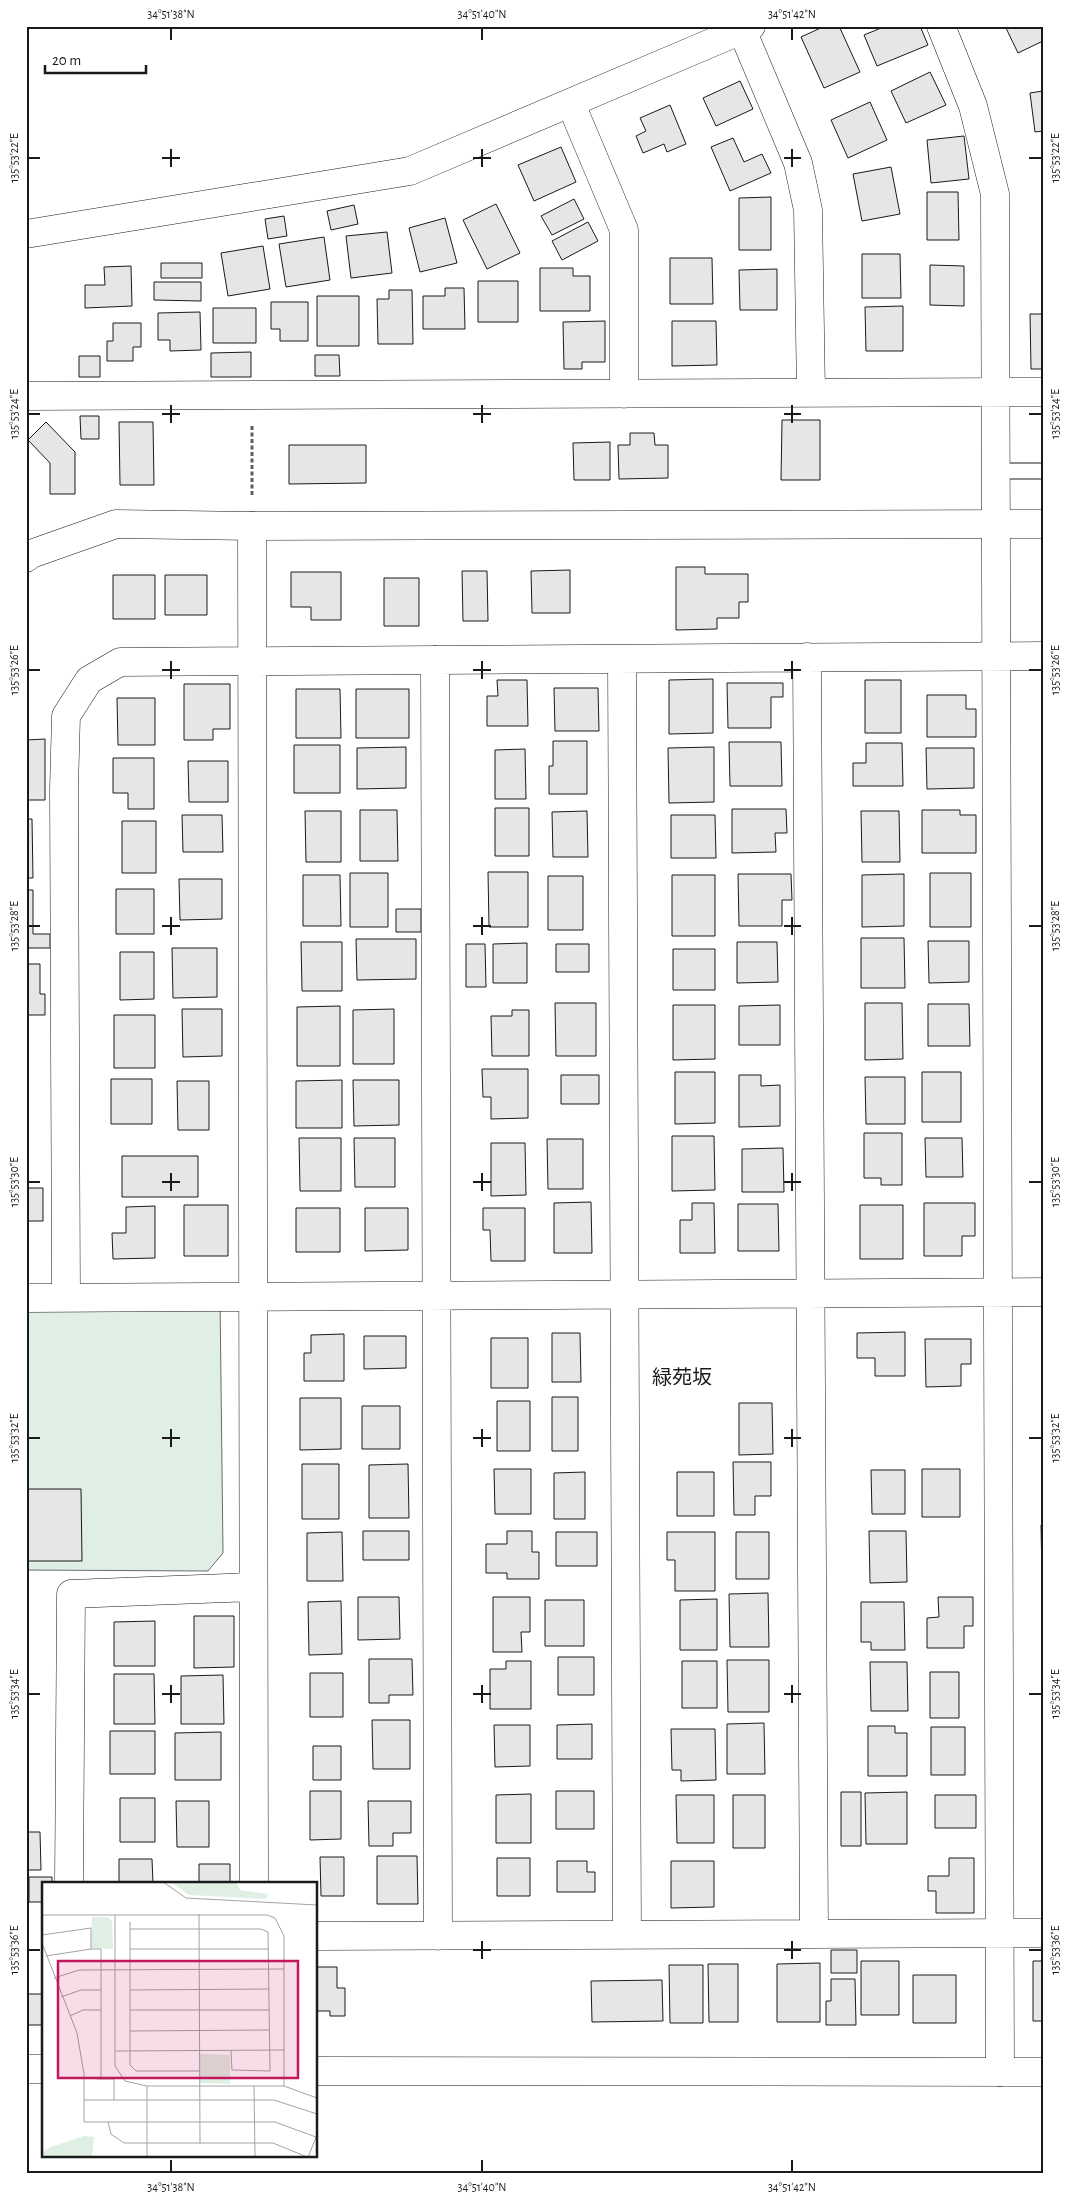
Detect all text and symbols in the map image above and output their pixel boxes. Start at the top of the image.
text: 34°51'38"N [147,8,195,20]
text: 34°51'40"N [457,8,507,20]
text: 34°51'42"N [768,8,816,20]
scale bar [45,42,146,74]
text: 20 m [52,53,81,68]
text: 135°53'22"E [8,133,20,183]
text: 135°53'22"E [1049,133,1061,183]
text: 135°53'24"E [8,389,20,439]
text: 135°53'24"E [1049,389,1061,439]
text: 135°53'26"E [8,645,20,695]
text: 135°53'26"E [1049,645,1061,695]
text: 135°53'28"E [8,901,20,951]
text: 135°53'28"E [1049,901,1061,951]
text: 135°53'30"E [8,1157,20,1207]
text: 135°53'30"E [1049,1157,1061,1207]
district label: 緑苑坂 [652,1367,712,1388]
text: 135°53'32"E [8,1413,20,1463]
text: 135°53'32"E [1049,1413,1061,1463]
text: 135°53'34"E [8,1669,20,1719]
text: 135°53'34"E [1049,1669,1061,1719]
inset map [42,1882,318,2158]
text: 135°53'36"E [8,1925,20,1975]
text: 135°53'36"E [1049,1925,1061,1975]
text: 34°51'38"N [147,2181,195,2193]
text: 34°51'40"N [457,2181,507,2193]
text: 34°51'42"N [768,2181,816,2193]

